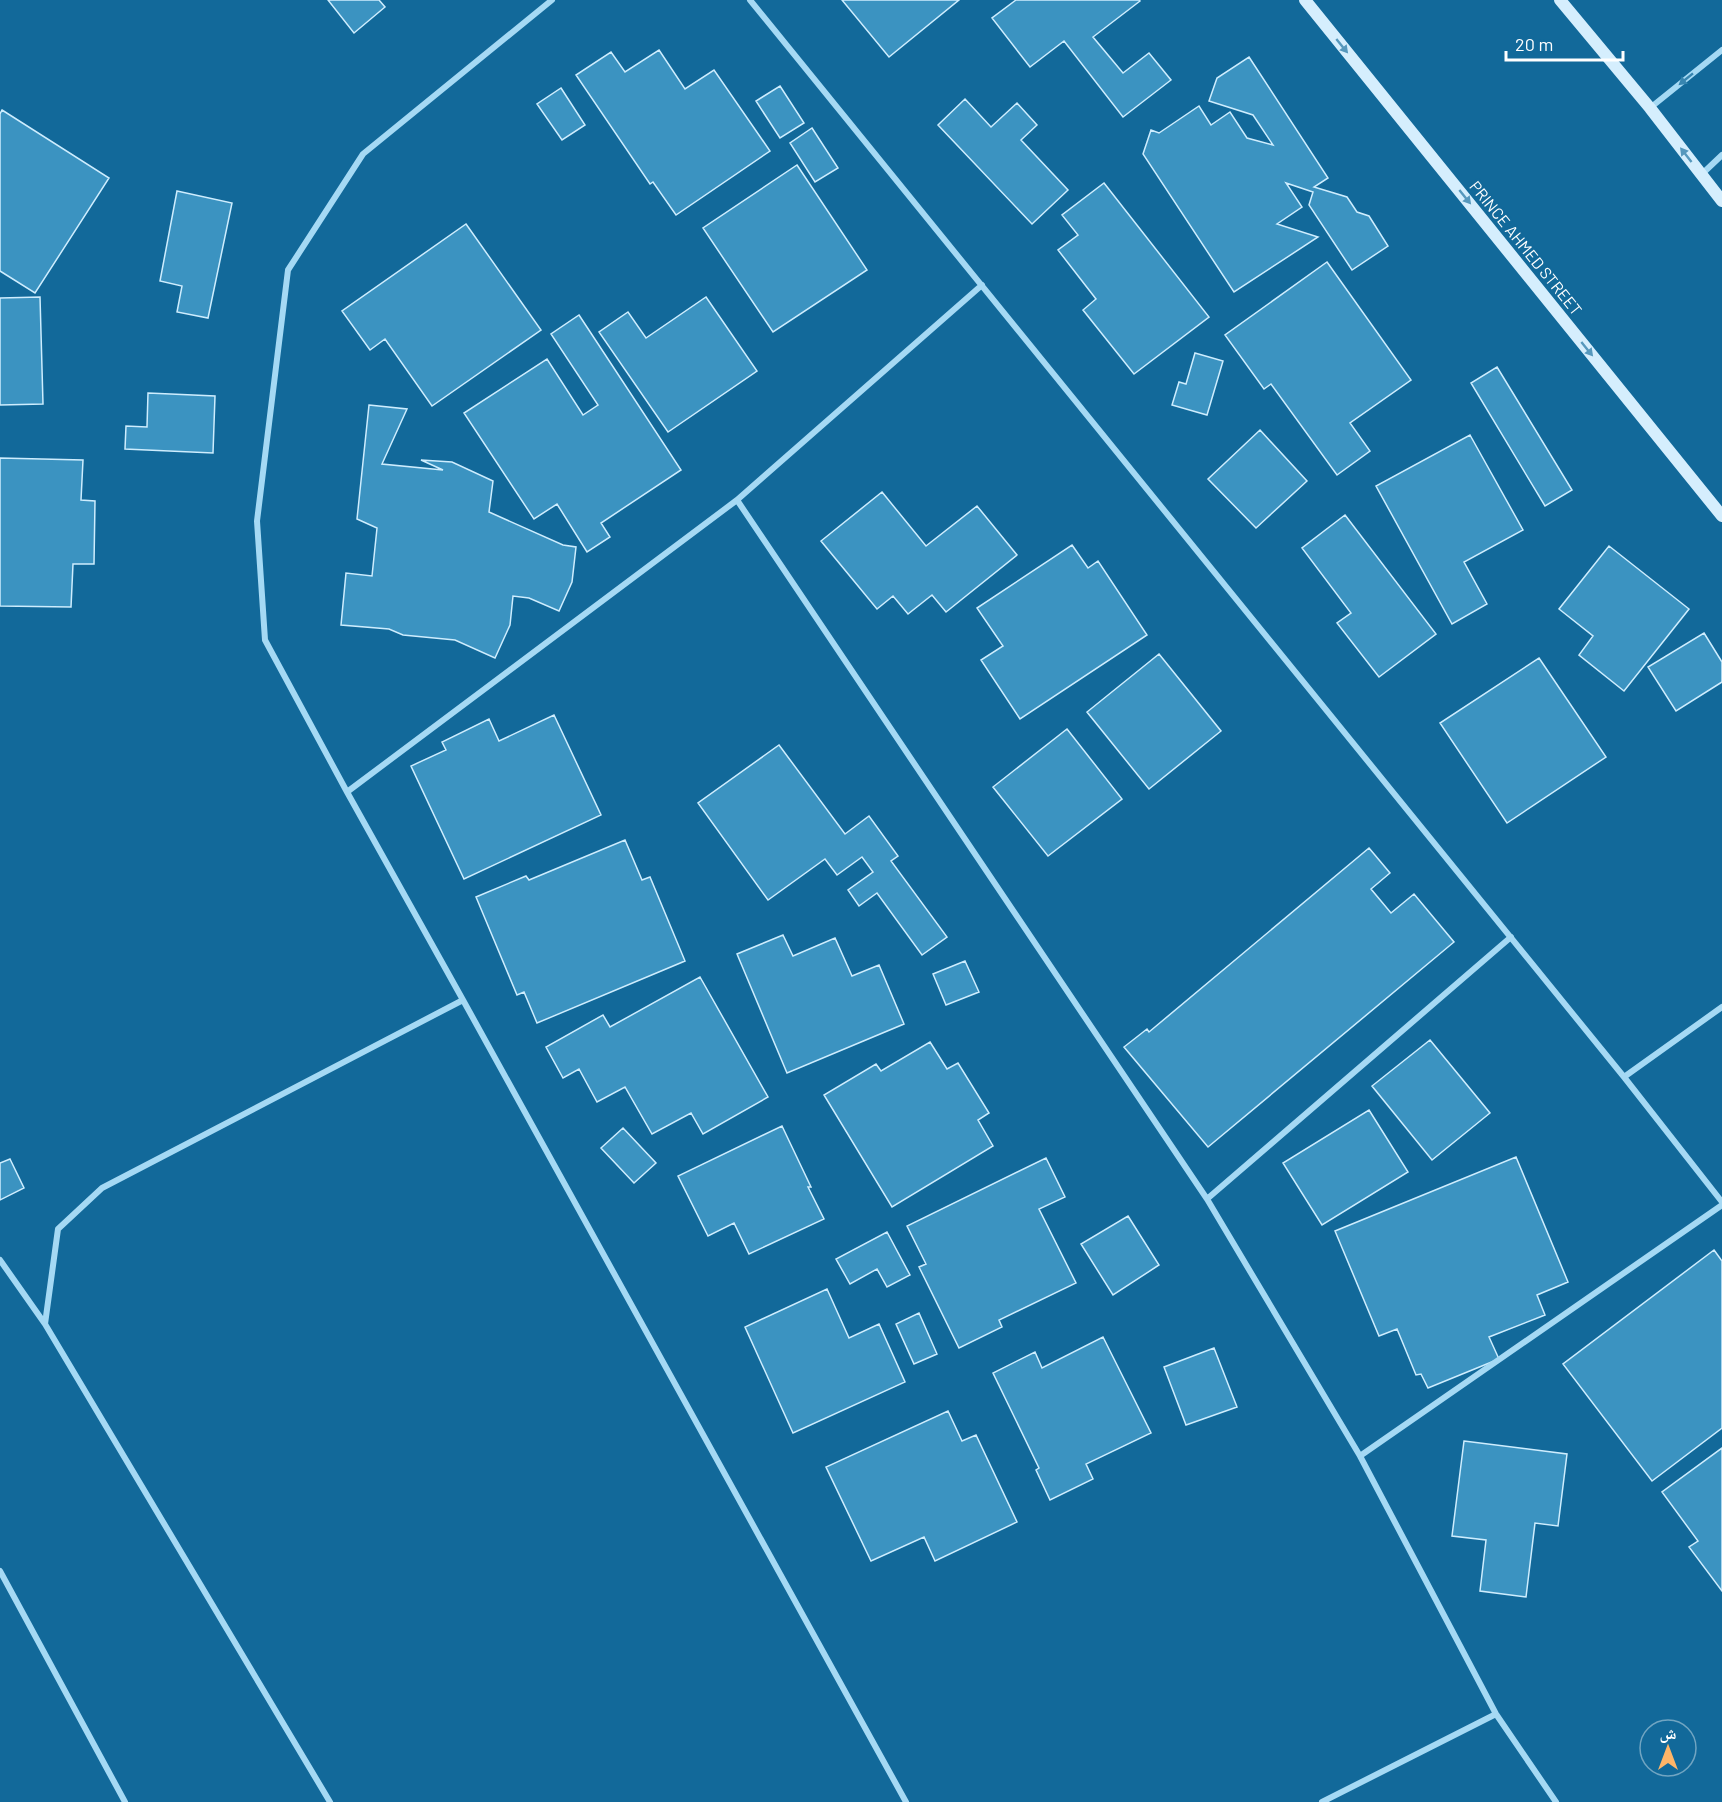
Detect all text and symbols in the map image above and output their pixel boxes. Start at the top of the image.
scale bar [1506,24,1623,62]
text: 20 m [1515,33,1553,55]
one-way arrow [1335,38,1348,53]
one-way arrow [1678,73,1694,86]
one-way arrow [1680,147,1692,163]
street label: PRINCE AHMED STREET [1466,177,1587,319]
one-way arrow [1458,189,1471,205]
one-way arrow [1580,341,1593,356]
north arrow [1638,1718,1698,1778]
text: ش [1660,1723,1677,1743]

